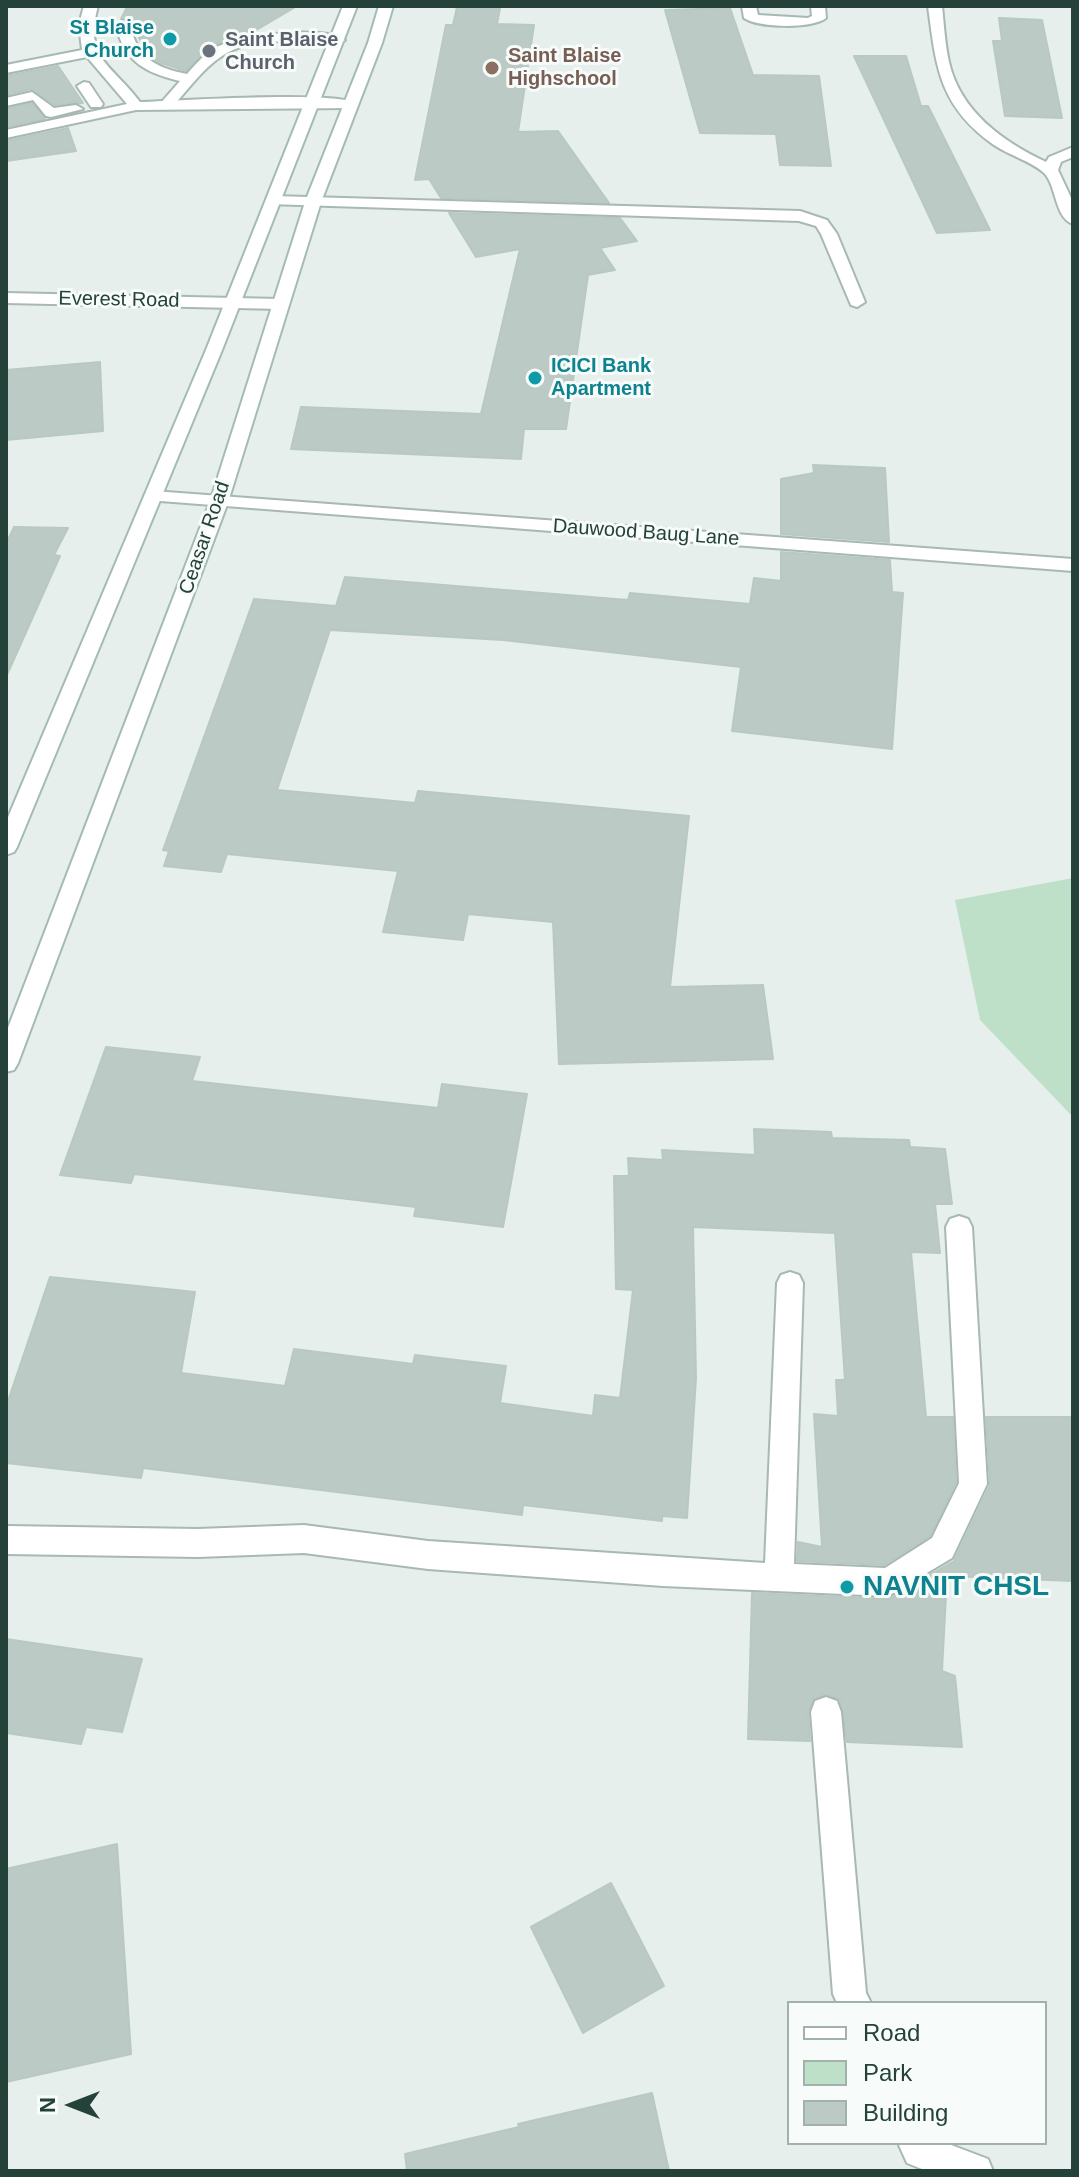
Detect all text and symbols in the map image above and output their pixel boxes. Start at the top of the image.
place label: St Blaise Church [70,16,154,63]
place label: Saint Blaise Church [225,28,338,75]
marker: St Blaise Church [161,30,179,48]
marker: Saint Blaise Church [200,42,218,60]
place label: Saint Blaise Highschool [508,44,621,91]
marker: Saint Blaise Highschool [483,59,501,77]
street label: Everest Road [58,287,180,313]
place label: ICICI Bank Apartment [551,354,651,401]
marker: ICICI Bank Apartment [526,369,544,387]
street label: Ceasar Road [174,478,236,598]
street label: Dauwood Baug Lane [552,515,740,551]
place label: NAVNIT CHSL [863,1570,1049,1604]
marker: NAVNIT CHSL [838,1578,856,1596]
legend [787,2001,1047,2145]
text: Road [863,2019,920,2046]
text: Park [863,2059,912,2086]
north arrow [32,2065,112,2145]
text: N [35,2097,60,2113]
text: Building [863,2099,948,2126]

